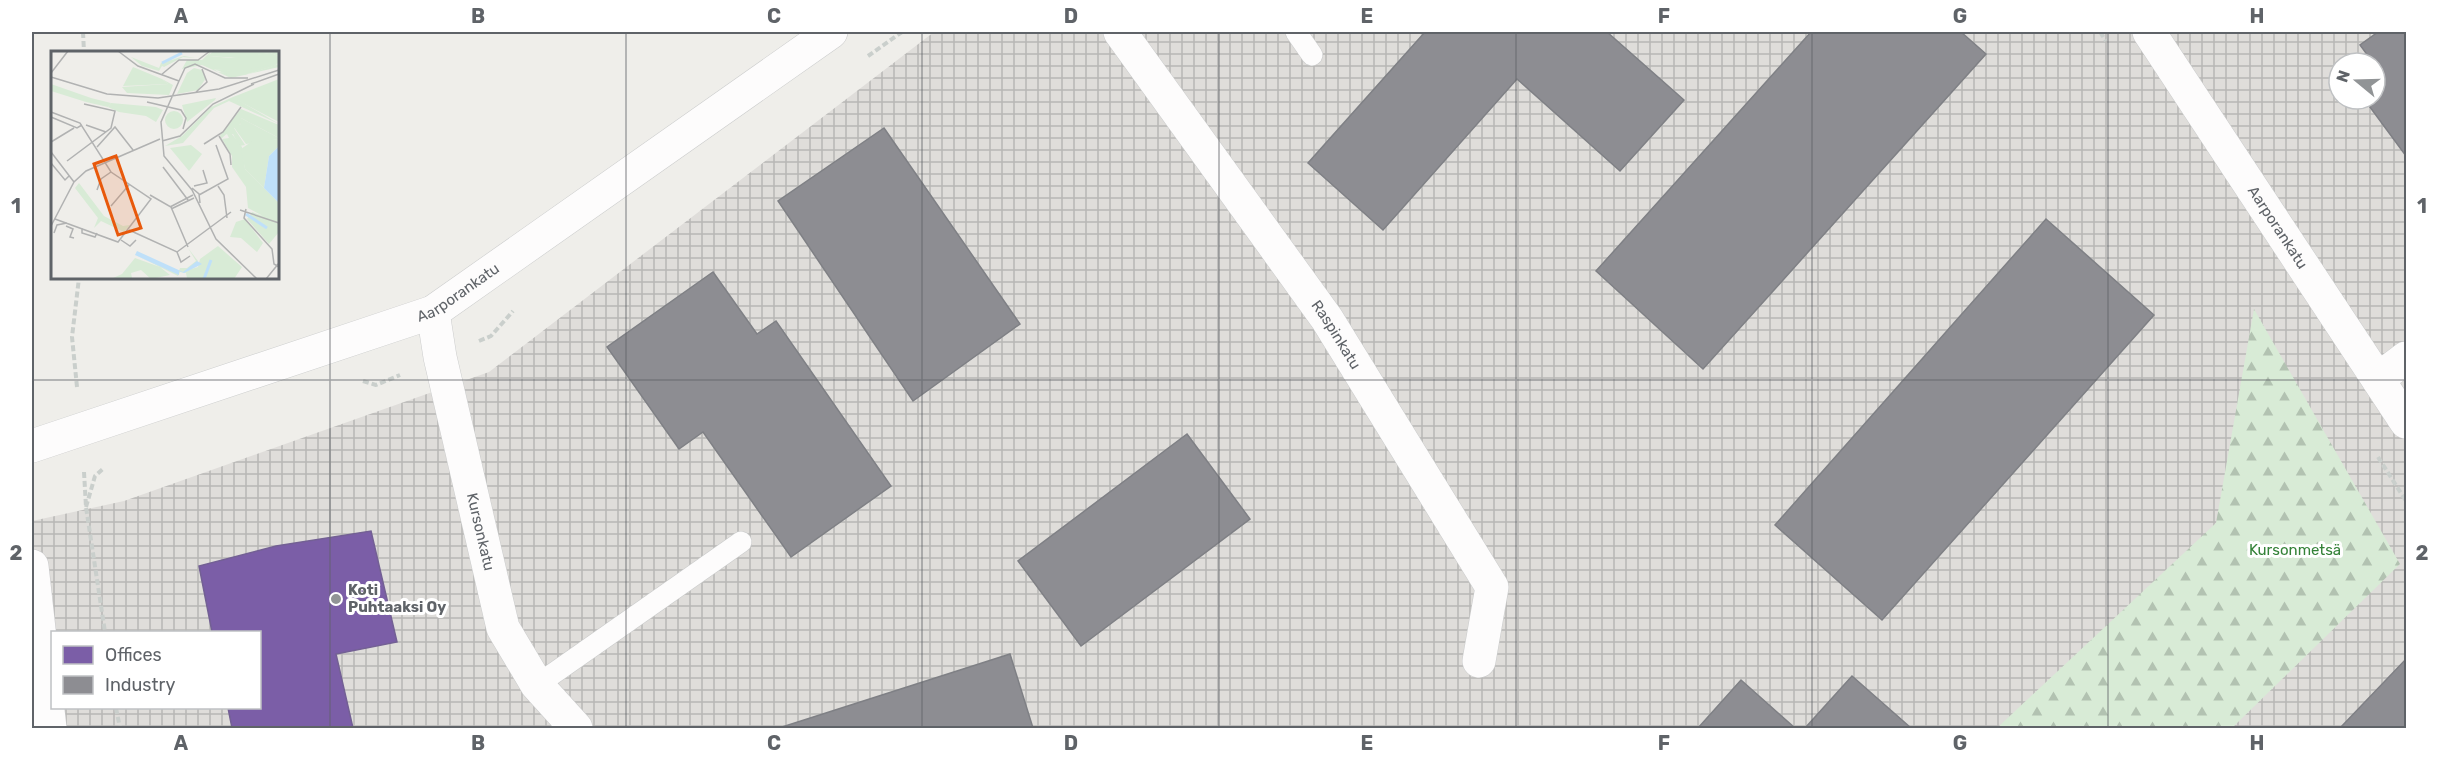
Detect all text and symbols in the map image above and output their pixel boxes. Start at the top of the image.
text: A [174,4,189,28]
text: B [471,4,485,28]
text: C [767,4,781,28]
text: D [1064,4,1078,28]
text: E [1361,4,1373,28]
text: F [1658,4,1670,28]
text: G [1953,4,1967,28]
text: H [2250,4,2264,28]
inset map [51,51,279,279]
north arrow [2327,51,2387,111]
text: N [2332,68,2354,85]
street label: Aarporankatu [2244,183,2311,272]
text: 1 [11,194,21,218]
text: 1 [2417,194,2427,218]
street label: Aarporankatu [415,259,503,326]
street label: Raspinkatu [1307,297,1365,372]
street label: Kursonkatu [463,491,498,573]
text: 2 [10,541,23,565]
park label: Kursonmetsä [2249,541,2341,559]
text: 2 [2416,541,2429,565]
place label: Koti Puhtaaksi Oy [348,581,446,616]
marker: Koti Puhtaaksi Oy [329,592,343,606]
legend [51,631,261,709]
text: Offices [105,644,162,666]
text: Industry [105,674,175,696]
text: A [174,731,189,755]
text: B [471,731,485,755]
text: C [767,731,781,755]
text: D [1064,731,1078,755]
text: E [1361,731,1373,755]
text: F [1658,731,1670,755]
text: G [1953,731,1967,755]
text: H [2250,731,2264,755]

